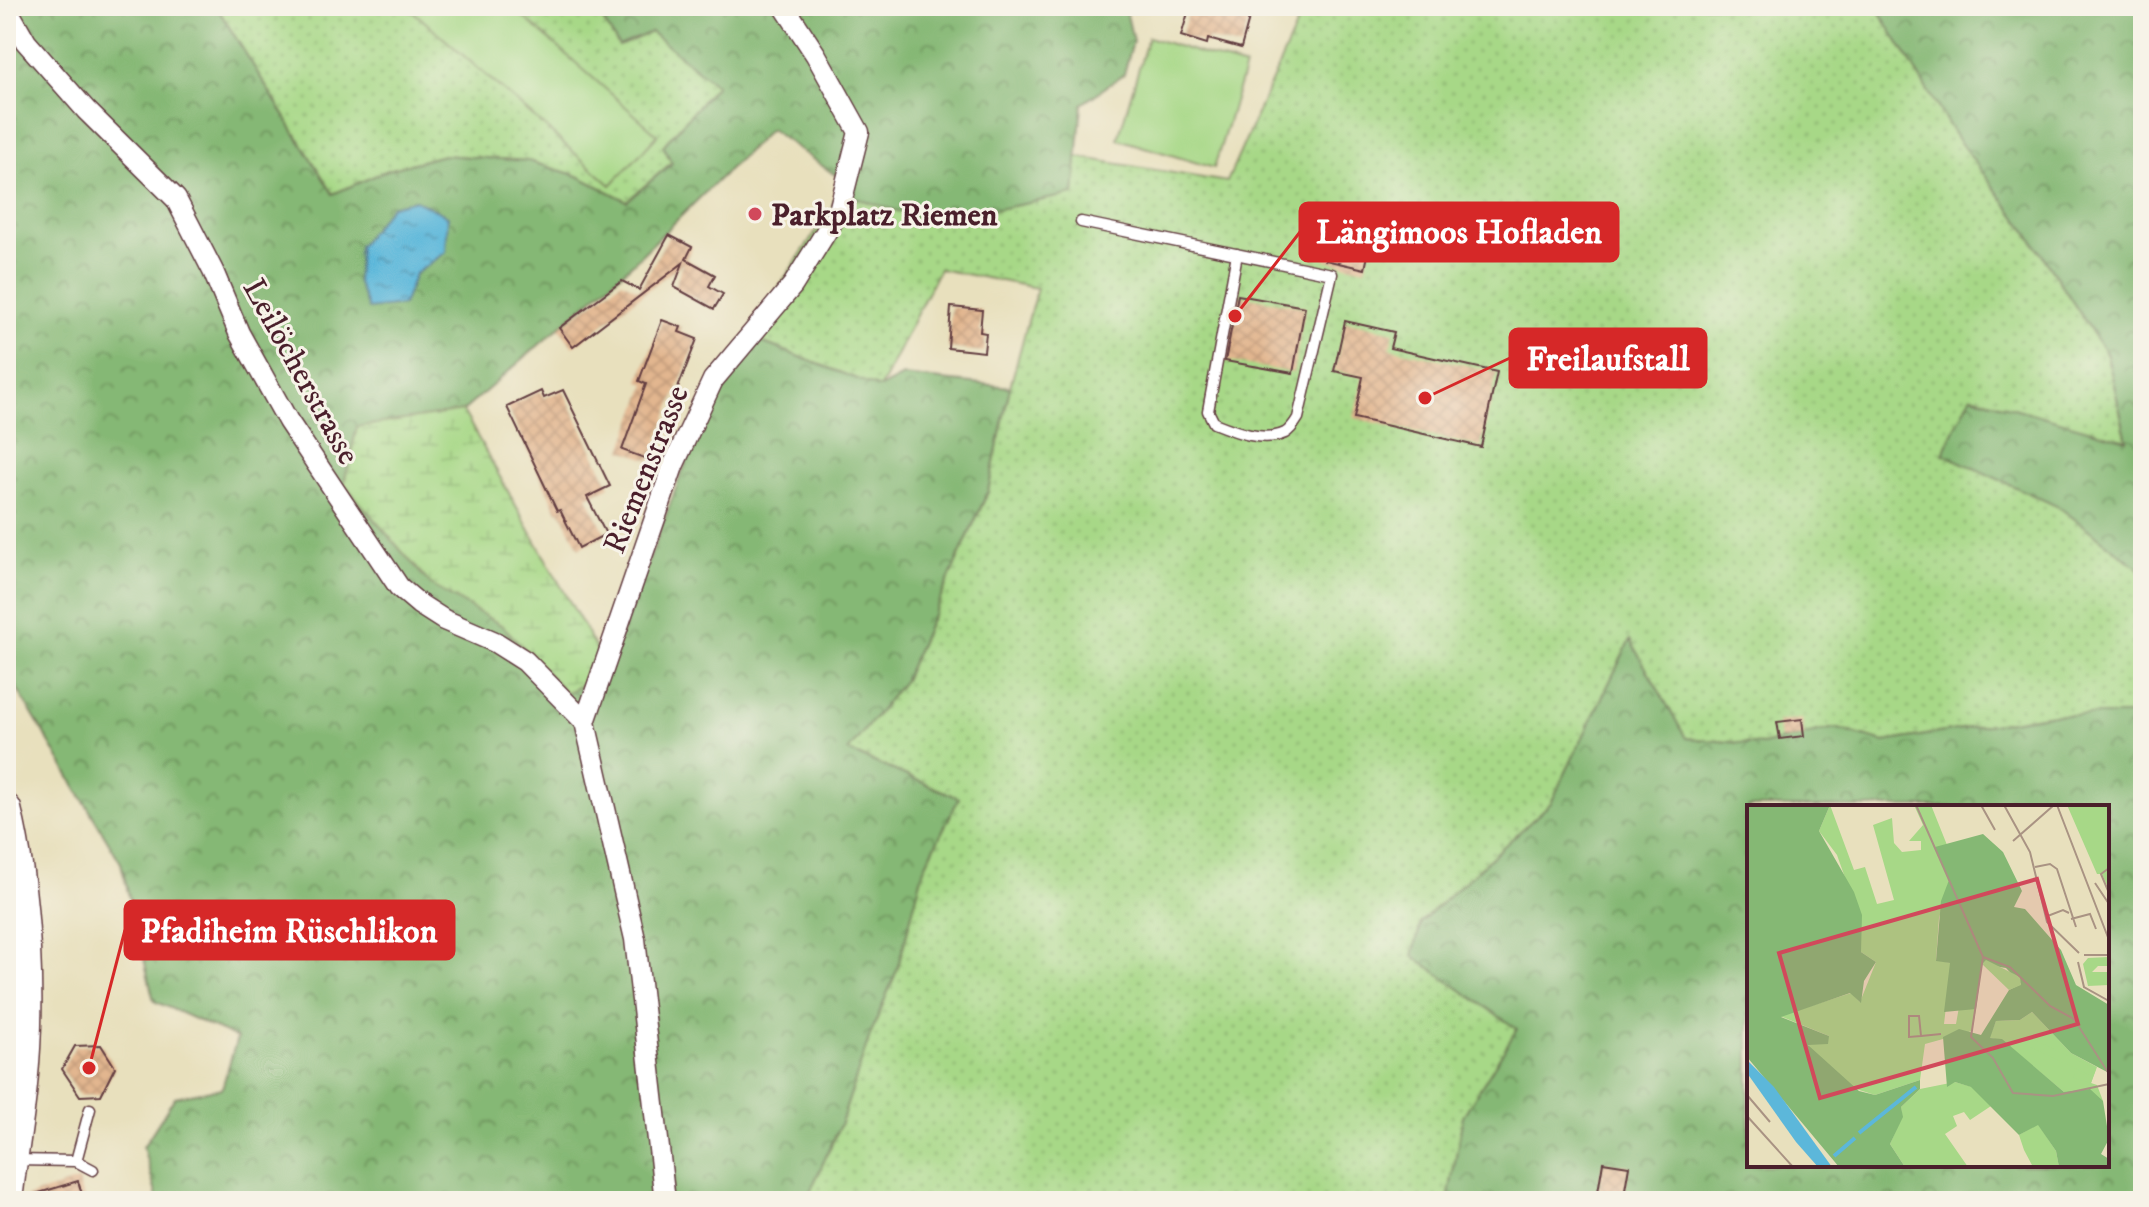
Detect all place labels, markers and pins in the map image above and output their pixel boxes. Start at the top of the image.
place label: Parkplatz Riemen [771,196,998,236]
callout: Längimoos Hofladen [1300,203,1618,261]
marker: Parkplatz Riemen [746,205,764,223]
callout: Freilaufstall [1510,329,1706,387]
callout: Pfadiheim Rüschlikon [125,901,454,959]

